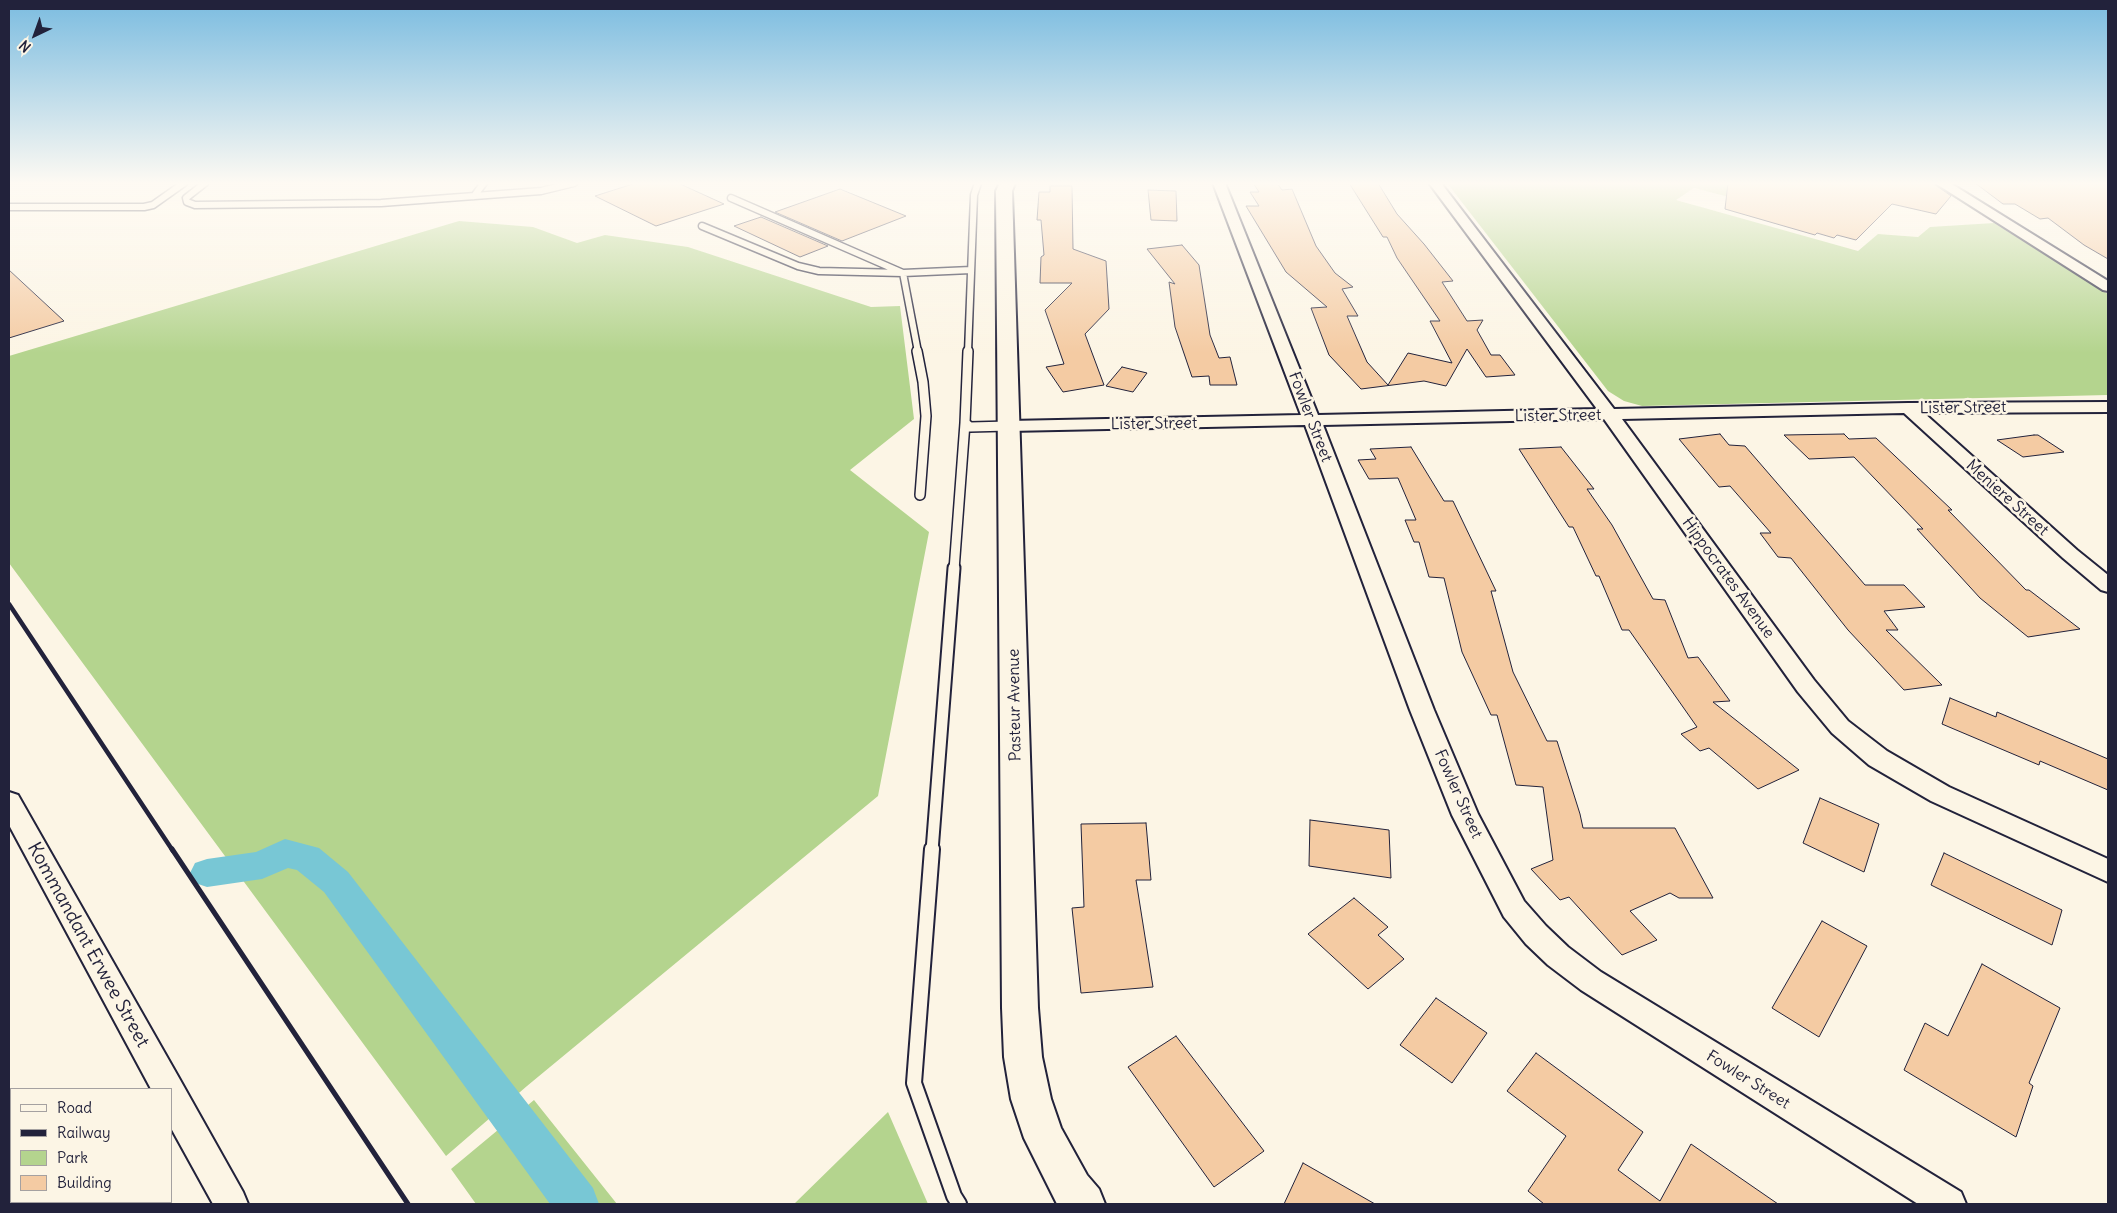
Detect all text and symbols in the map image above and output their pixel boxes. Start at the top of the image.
north arrow [10,10,60,60]
text: N [15,36,35,56]
street label: Fowler Street [1284,369,1336,465]
street label: Lister Street [1920,398,2006,418]
street label: Lister Street [1515,406,1601,426]
street label: Lister Street [1111,414,1197,434]
street label: Meniere Street [1962,456,2052,540]
street label: Hippocrates Avenue [1678,514,1778,642]
street label: Pasteur Avenue [1004,648,1026,762]
street label: Fowler Street [1430,747,1486,841]
street label: Kommandant Erwee Street [22,839,154,1051]
street label: Fowler Street [1703,1047,1793,1113]
legend [10,1088,172,1203]
text: Road [57,1098,92,1117]
text: Railway [57,1123,111,1142]
text: Park [57,1148,88,1167]
text: Building [57,1173,112,1192]

